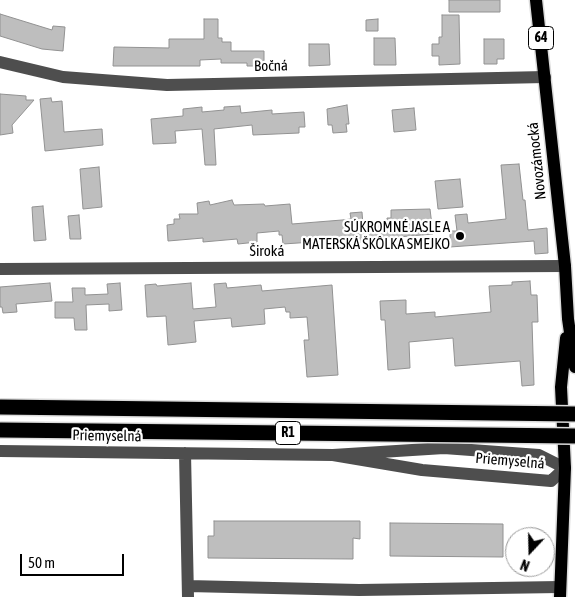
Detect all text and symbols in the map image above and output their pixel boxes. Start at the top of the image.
road number: 64 [528,26,554,49]
street label: Bočná [254,57,288,75]
street label: Novozámocká [524,121,550,201]
place label: SÚKROMNÉ JASLE A MATERSKÁ ŠKÔLKA SMEJKO [302,218,450,253]
marker: SÚKROMNÉ JASLE A MATERSKÁ ŠKÔLKA SMEJKO [454,230,466,242]
street label: Široká [250,242,284,260]
road number: R1 [276,422,300,444]
street label: Priemyselná [72,426,142,446]
street label: Priemyselná [475,449,545,473]
north arrow [505,527,555,577]
scale bar [22,544,126,576]
text: 50 m [28,554,55,571]
text: N [518,556,532,574]

